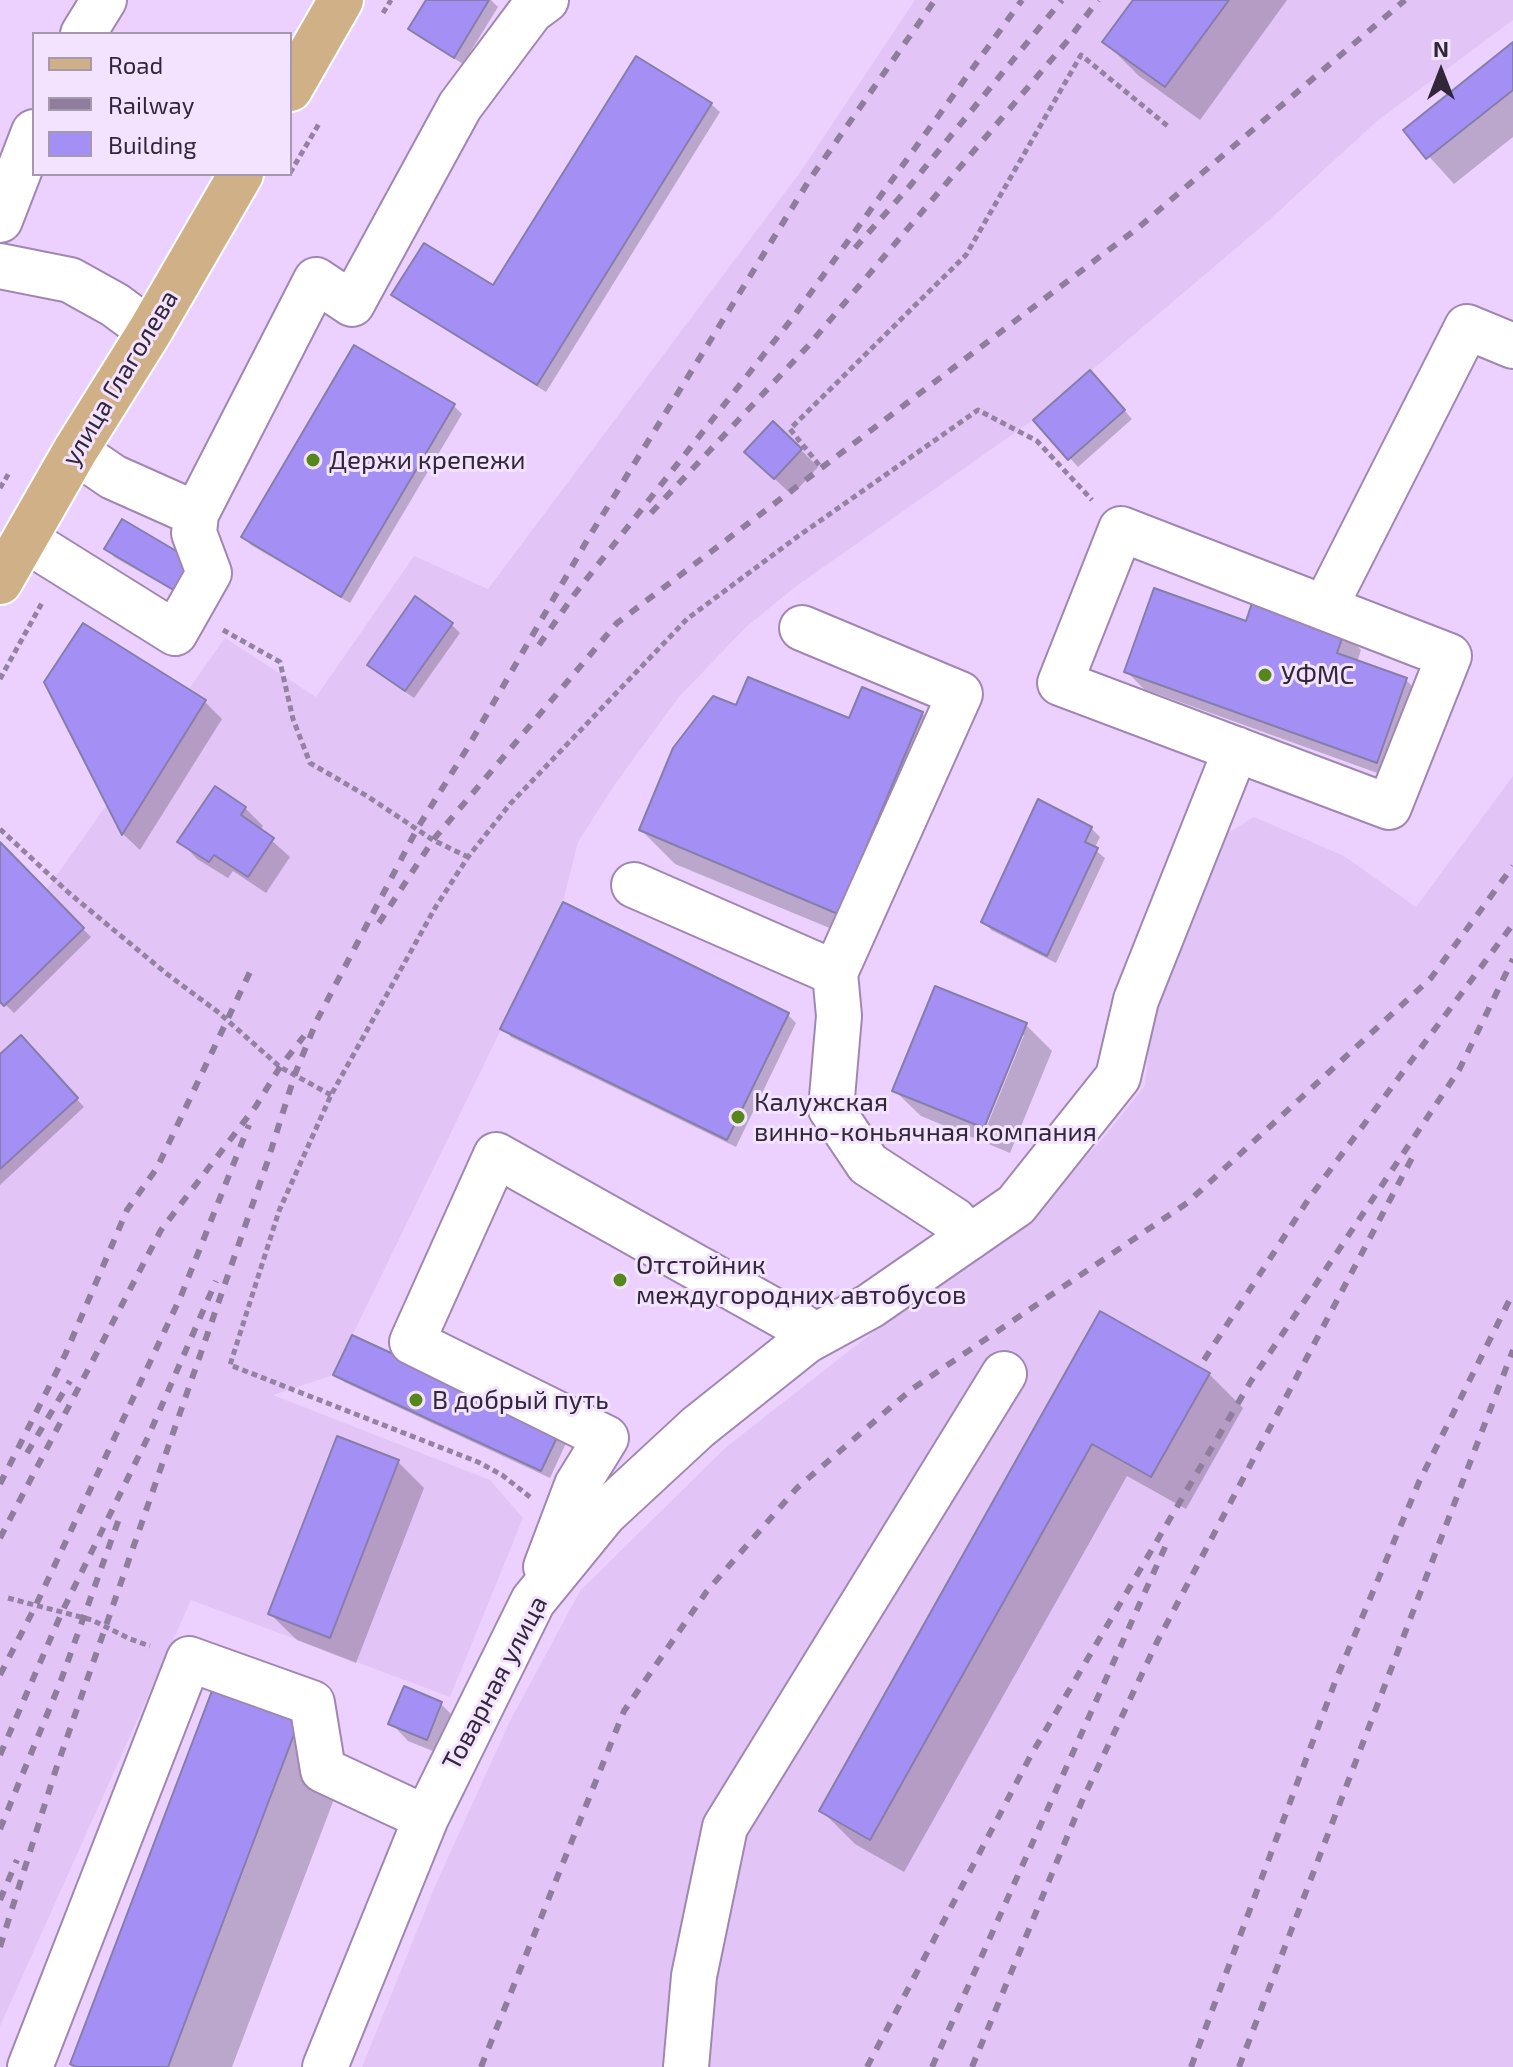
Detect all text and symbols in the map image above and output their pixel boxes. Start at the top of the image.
legend [32,32,292,176]
north arrow [1401,32,1481,112]
text: N [1433,35,1449,61]
text: Road [108,50,163,79]
text: Railway [108,90,194,119]
text: Building [108,130,197,159]
street label: улица Глаголева [55,284,185,472]
place label: Держи крепежи [329,444,526,476]
marker: Держи крепежи [304,451,322,469]
place label: УФМС [1281,659,1354,691]
marker: УФМС [1256,666,1274,684]
place label: Калужская винно-коньячная компания [754,1086,1097,1148]
marker: Калужская винно-коньячная компания [729,1108,747,1126]
place label: Отстойник междугородних автобусов [636,1249,966,1310]
marker: Отстойник междугородних автобусов [611,1271,629,1289]
place label: В добрый путь [432,1384,609,1416]
marker: В добрый путь [407,1391,425,1409]
street label: Товарная улица [436,1590,554,1776]

